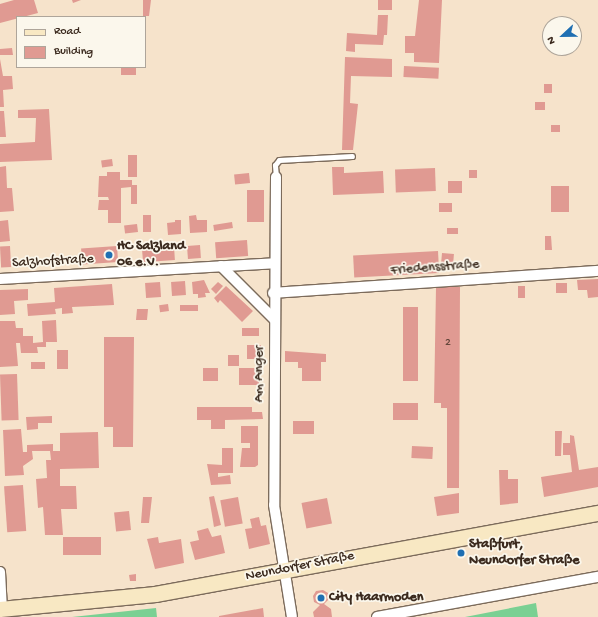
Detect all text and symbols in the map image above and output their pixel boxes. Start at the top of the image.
legend [16,16,146,68]
north arrow [542,16,582,56]
text: Road [54,25,80,39]
text: N [545,35,559,46]
text: Building [54,45,93,59]
place label: HC Salzland 06 e.V. [117,239,185,272]
marker: HC Salzland 06 e.V. [104,250,114,260]
street label: Salzhofstraße [12,251,94,273]
street label: Friedensstraße [390,257,480,279]
house number: 2 [445,337,451,351]
street label: Am Anger [252,346,268,402]
place label: Staßfurt, Neundorfer Straße [469,537,579,570]
street label: Neundorfer Straße [244,548,356,586]
marker: Staßfurt, Neundorfer Straße [456,548,466,558]
place label: City Haarmoden [329,590,423,606]
marker: City Haarmoden [316,593,326,603]

